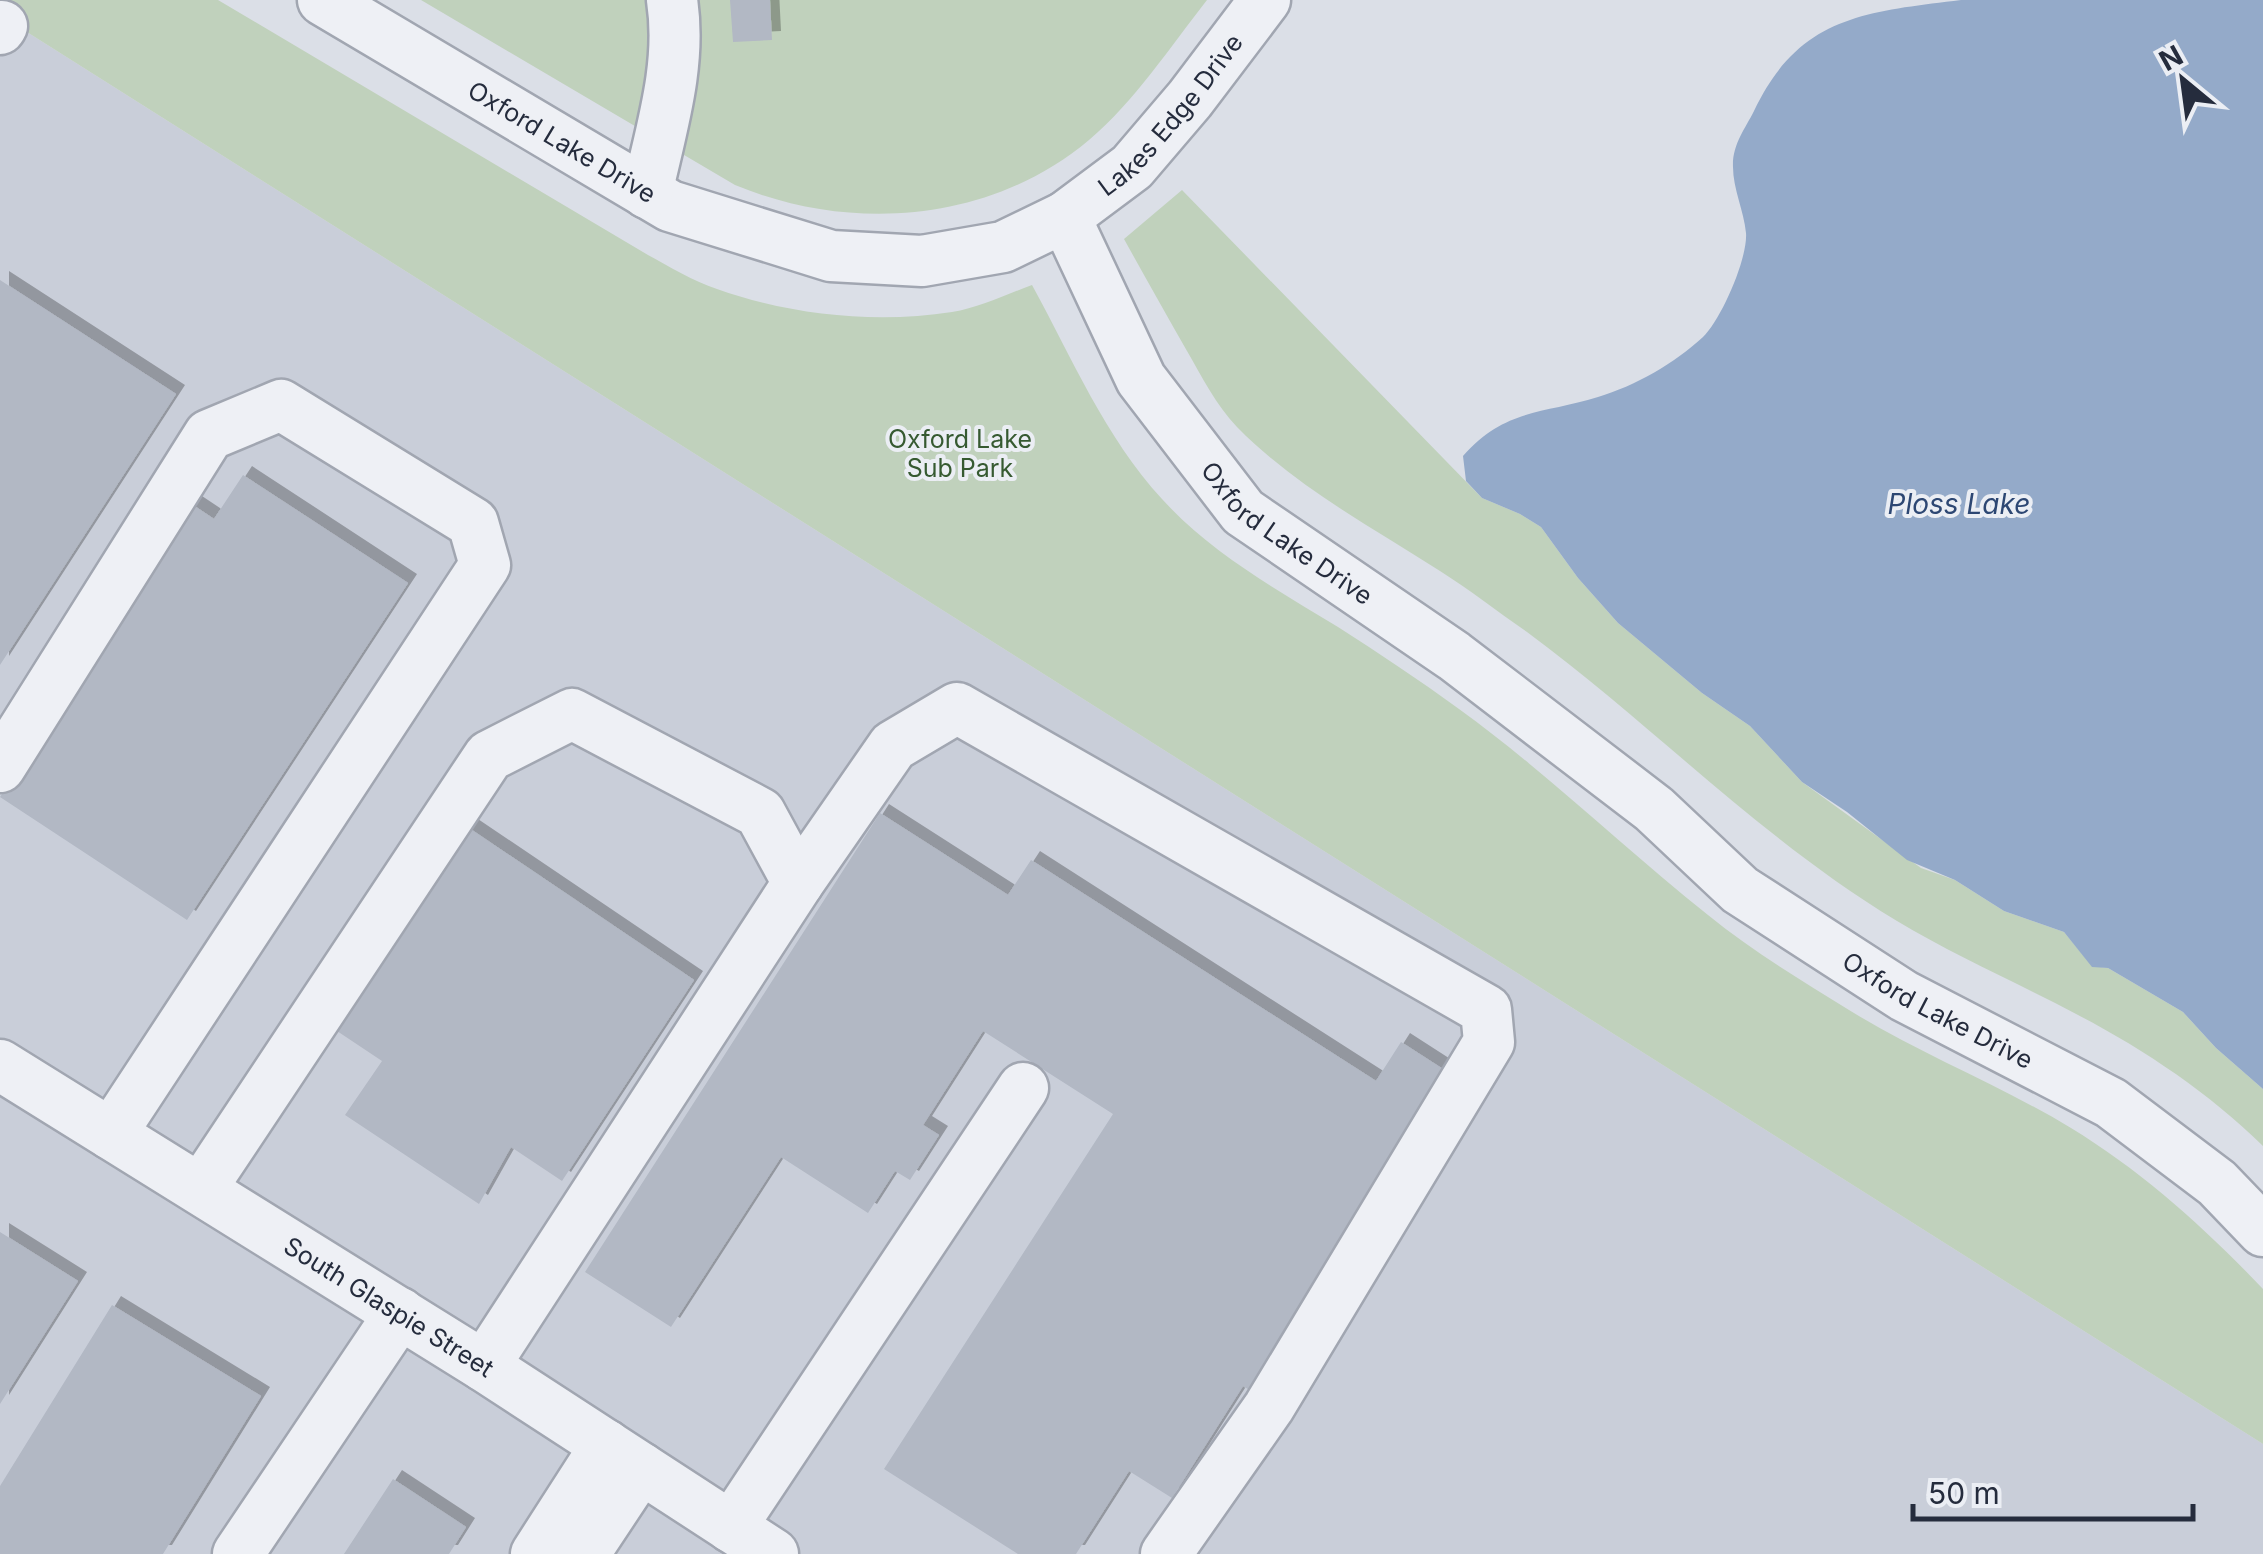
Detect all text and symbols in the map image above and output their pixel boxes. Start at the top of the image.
street label: Lakes Edge Drive [1092,28,1249,202]
north arrow [2133,30,2233,130]
text: N [2153,38,2188,78]
street label: Oxford Lake Drive [463,75,661,209]
park label: Oxford Lake Sub Park [888,424,1032,483]
street label: Oxford Lake Drive [1195,456,1378,611]
water label: Ploss Lake [1888,487,2030,521]
street label: Oxford Lake Drive [1837,945,2038,1075]
street label: South Glaspie Street [279,1230,499,1383]
scale bar [1913,1459,2193,1521]
text: 50 m [1928,1475,2000,1511]

